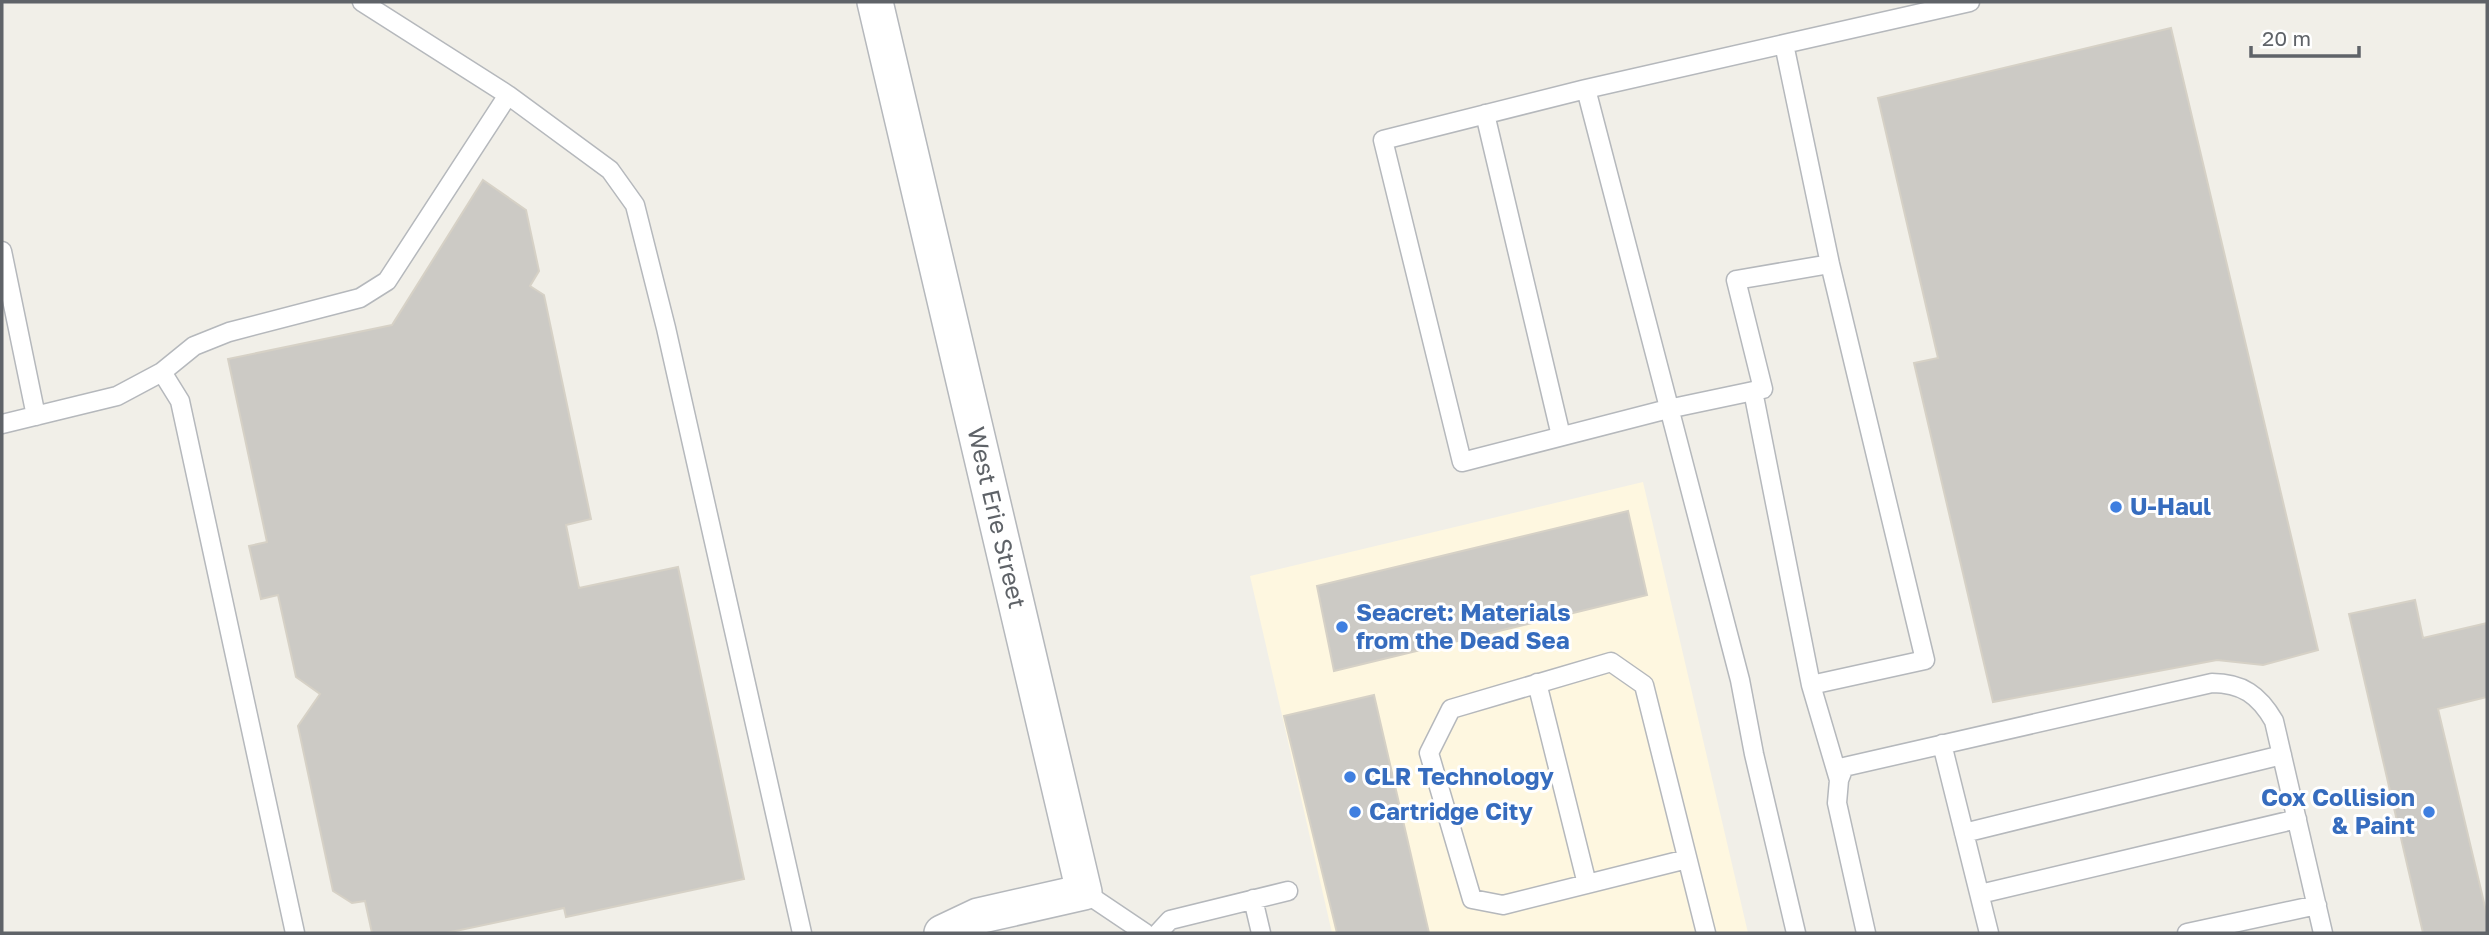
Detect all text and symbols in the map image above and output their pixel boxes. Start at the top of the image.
scale bar [2251,14,2360,58]
text: 20 m [2262,25,2311,51]
street label: West Erie Street [962,424,1033,611]
place label: U-Haul [2130,491,2211,520]
marker: U-Haul [2108,499,2124,515]
place label: Seacret: Materials from the Dead Sea [1356,597,1571,654]
marker: Seacret: Materials from the Dead Sea [1334,619,1350,635]
place label: CLR Technology [1364,761,1555,790]
marker: CLR Technology [1342,769,1358,785]
place label: Cox Collision & Paint [2261,782,2415,839]
place label: Cartridge City [1369,796,1533,825]
marker: Cartridge City [1347,804,1363,820]
marker: Cox Collision & Paint [2421,804,2437,820]

